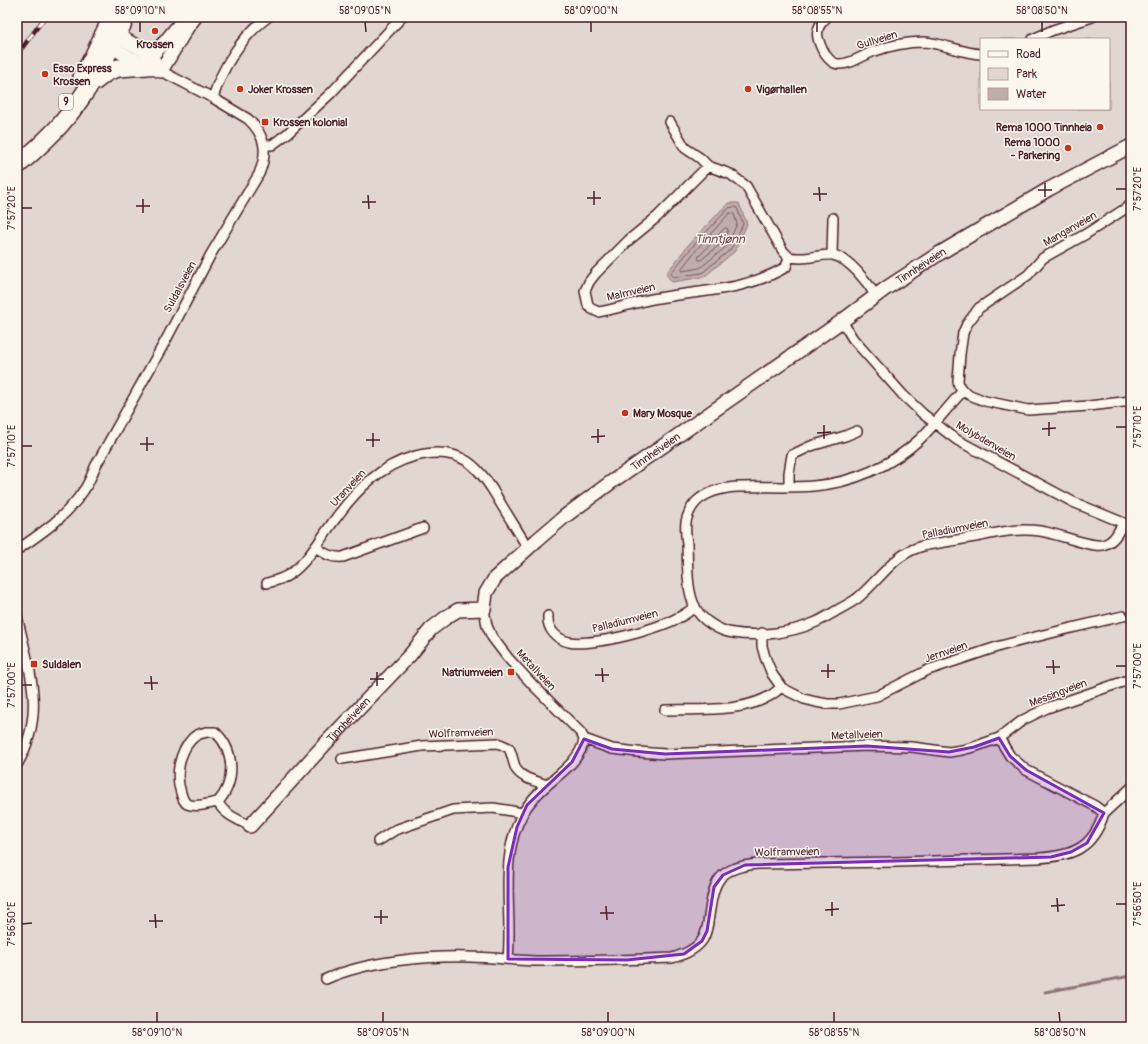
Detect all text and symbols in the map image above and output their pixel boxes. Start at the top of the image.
text: 58°09'10"N [115,5,165,17]
text: 58°09'05"N [339,5,391,17]
text: 58°09'00"N [564,5,618,17]
text: 58°08'55"N [792,5,842,17]
text: 58°08'50"N [1016,5,1068,17]
marker: Krossen [150,26,160,36]
street label: Gullveien [855,28,899,52]
place label: Krossen [136,38,174,51]
legend [980,38,1110,110]
text: Road [1016,47,1041,62]
place label: Esso Express Krossen [53,62,112,88]
text: Park [1016,67,1037,82]
marker: Esso Express Krossen [40,69,50,79]
place label: Joker Krossen [248,83,313,96]
place label: Vigørhallen [756,83,807,96]
marker: Joker Krossen [235,84,245,94]
marker: Vigørhallen [743,84,753,94]
text: Water [1016,87,1047,102]
road number: 9 [59,94,73,110]
place label: Krossen kolonial [273,116,348,129]
marker: Krossen kolonial [260,117,270,127]
place label: Rema 1000 Tinnheia [996,121,1092,134]
marker: Rema 1000 Tinnheia [1095,122,1105,132]
place label: Rema 1000 - Parkering [1004,136,1060,162]
marker: Rema 1000 - Parkering [1063,143,1073,153]
text: 7°57'20"E [1132,167,1144,211]
text: 7°57'20"E [6,186,18,230]
street label: Manganveien [1041,209,1099,249]
water label: Tinntjønn [695,232,746,247]
street label: Tinnheiveien [893,245,948,287]
street label: Suldalsveien [161,259,199,315]
street label: Malmveien [606,280,656,304]
text: 7°57'10"E [1132,406,1144,448]
place label: Mary Mosque [633,407,692,420]
marker: Mary Mosque [620,408,630,418]
street label: Molybdenveien [954,419,1018,463]
text: 7°57'10"E [6,425,18,467]
street label: Tinnheiveien [628,430,683,473]
street label: Uranveien [328,467,368,509]
street label: Palladiumveien [921,516,989,542]
street label: Palladiumveien [591,607,659,635]
street label: Jernveien [923,639,969,665]
text: 7°57'00"E [1132,643,1144,689]
street label: Metallveien [514,647,558,693]
place label: Suldalen [42,658,81,671]
marker: Suldalen [29,659,39,669]
text: 7°57'00"E [6,662,18,708]
place label: Natriumveien [442,666,503,679]
marker: Natriumveien [506,667,516,677]
street label: Messingveien [1027,676,1089,710]
street label: Tinnheiveien [324,694,373,745]
street label: Wolframveien [428,725,494,741]
street label: Metallveien [831,728,883,742]
street label: Wolframveien [754,845,820,859]
text: 7°56'50"E [1132,882,1144,926]
text: 7°56'50"E [6,902,18,946]
text: 58°09'10"N [132,1027,182,1039]
text: 58°09'05"N [357,1027,409,1039]
text: 58°09'00"N [581,1027,635,1039]
text: 58°08'55"N [809,1027,859,1039]
text: 58°08'50"N [1034,1027,1086,1039]

